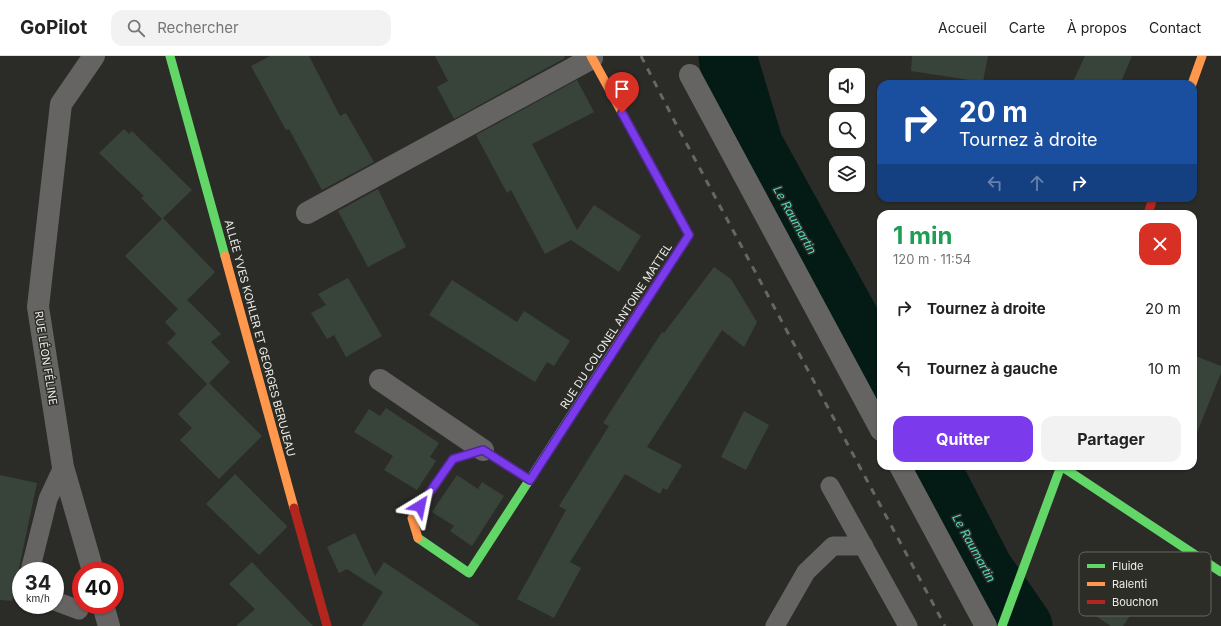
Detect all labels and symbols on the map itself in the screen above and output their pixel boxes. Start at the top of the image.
pin [605,72,639,113]
water label: Le Raumartin [770,183,820,257]
street label: ALLÉE YVES KOHLER ET GEORGES BERUJEAU [222,218,298,458]
street label: RUE DU COLONEL ANTOINE MATTEL [557,240,675,412]
street label: RUE LÉON FÉLINE [32,310,60,406]
position arrow [399,485,441,527]
water label: Le Raumartin [949,511,999,585]
legend [1079,552,1211,616]
text: Fluide [1112,559,1143,573]
speed limit sign: 40 [72,562,124,614]
text: Ralenti [1112,577,1147,591]
text: Bouchon [1112,595,1158,609]

